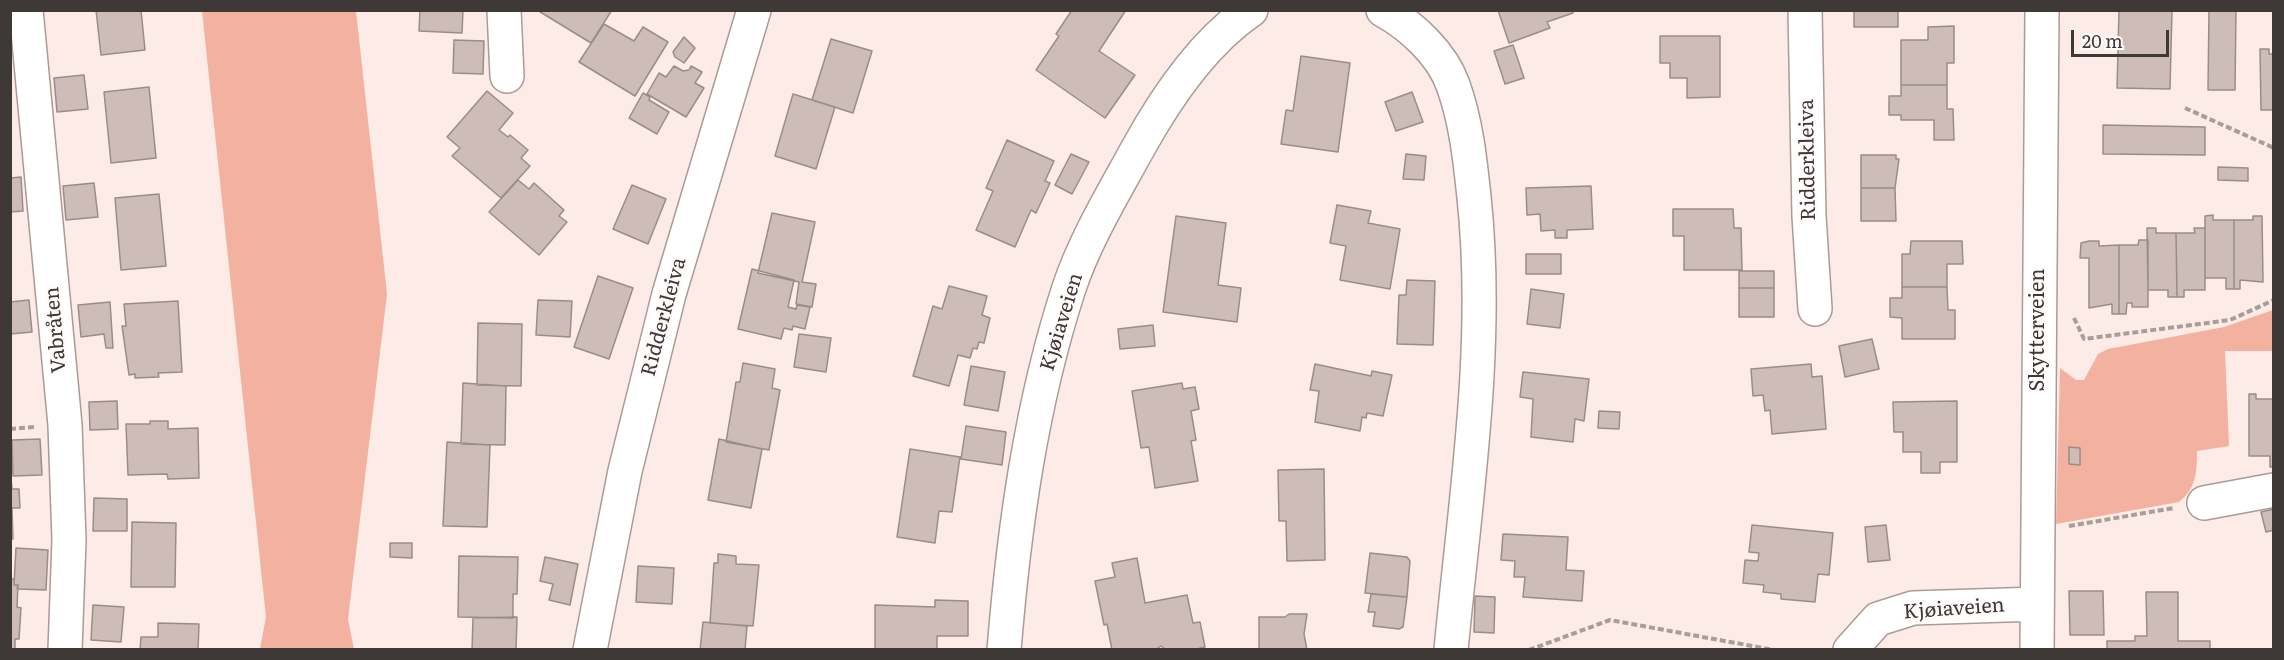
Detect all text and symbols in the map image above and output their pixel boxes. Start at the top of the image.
scale bar [2074,18,2172,56]
text: 20 m [2082,27,2123,54]
street label: Ridderkleiva [1795,99,1821,221]
street label: Ridderkleiva [637,255,691,379]
street label: Skytterveien [2026,268,2050,392]
street label: Kjøiaveien [1036,270,1088,374]
street label: Vabråten [40,286,72,374]
street label: Kjøiaveien [1903,593,2005,625]

